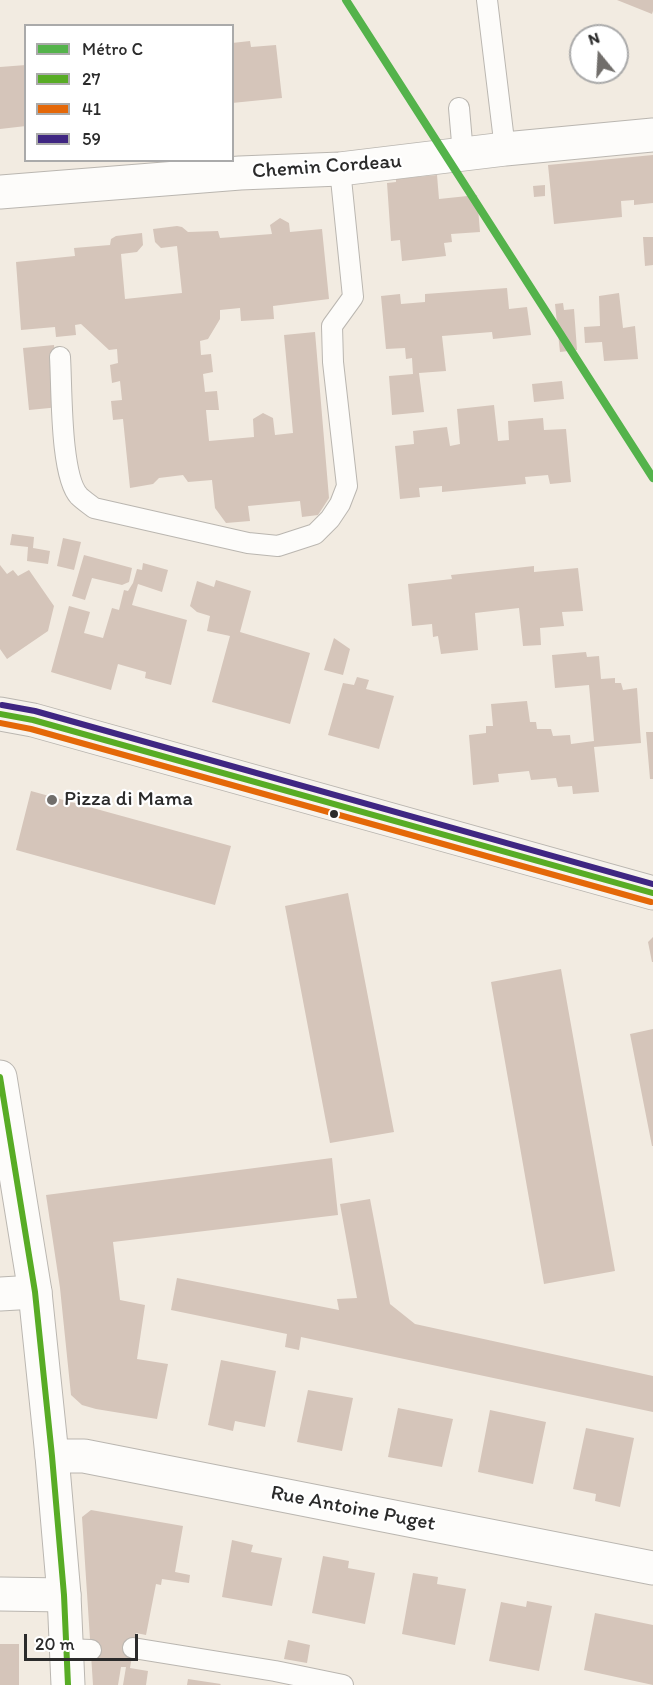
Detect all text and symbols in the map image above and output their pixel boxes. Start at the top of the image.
legend [24,24,234,162]
north arrow [569,24,629,84]
text: N [586,28,602,49]
text: Métro C [82,38,143,60]
text: 27 [82,68,100,90]
text: 41 [82,98,101,120]
text: 59 [82,128,101,150]
street label: Chemin Cordeau [251,149,403,185]
place label: Pizza di Mama [64,787,193,813]
marker: Pizza di Mama [45,793,59,807]
unlabelled marker [328,808,340,820]
street label: Rue Antoine Puget [269,1481,437,1537]
scale bar [27,1622,141,1660]
text: 20 m [35,1633,75,1655]

